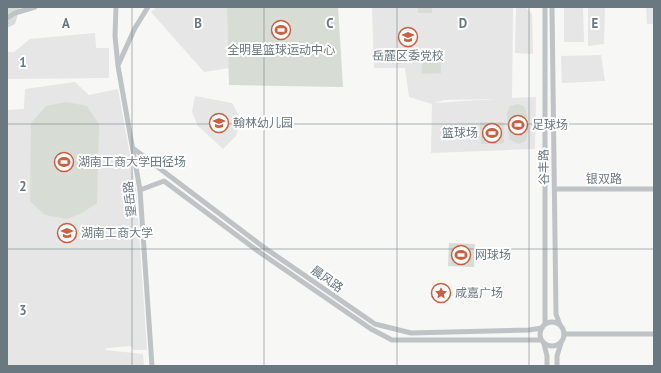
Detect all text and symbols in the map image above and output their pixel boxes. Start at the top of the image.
text: A [62,15,70,32]
text: B [194,15,202,32]
text: C [326,15,334,32]
text: D [459,15,467,32]
text: E [592,15,599,32]
sports icon: 全明星篮球运动中心 [270,19,292,41]
school or university icon: 岳麓区委党校 [397,26,419,48]
place label: 全明星篮球运动中心 [227,42,335,57]
place label: 岳麓区委党校 [372,48,444,63]
text: 1 [19,54,27,71]
school or university icon: 翰林幼儿园 [208,112,230,134]
sports icon: 足球场 [507,114,529,136]
place label: 翰林幼儿园 [233,115,293,130]
place label: 足球场 [532,117,568,132]
sports icon: 篮球场 [481,122,503,144]
place label: 篮球场 [442,125,478,140]
street label: 谷丰路 [536,149,551,185]
sports icon: 湖南工商大学田径场 [53,151,75,173]
place label: 湖南工商大学田径场 [78,154,186,169]
street label: 银双路 [586,171,622,186]
text: 2 [19,178,27,195]
street label: 望岳路 [120,180,139,218]
school or university icon: 湖南工商大学 [56,222,78,244]
place label: 湖南工商大学 [81,225,153,240]
sports icon: 网球场 [450,244,472,266]
place label: 网球场 [475,247,511,262]
street label: 晨风路 [308,262,346,295]
place icon: 咸嘉广场 [430,282,452,304]
place label: 咸嘉广场 [455,285,503,300]
text: 3 [19,302,27,319]

